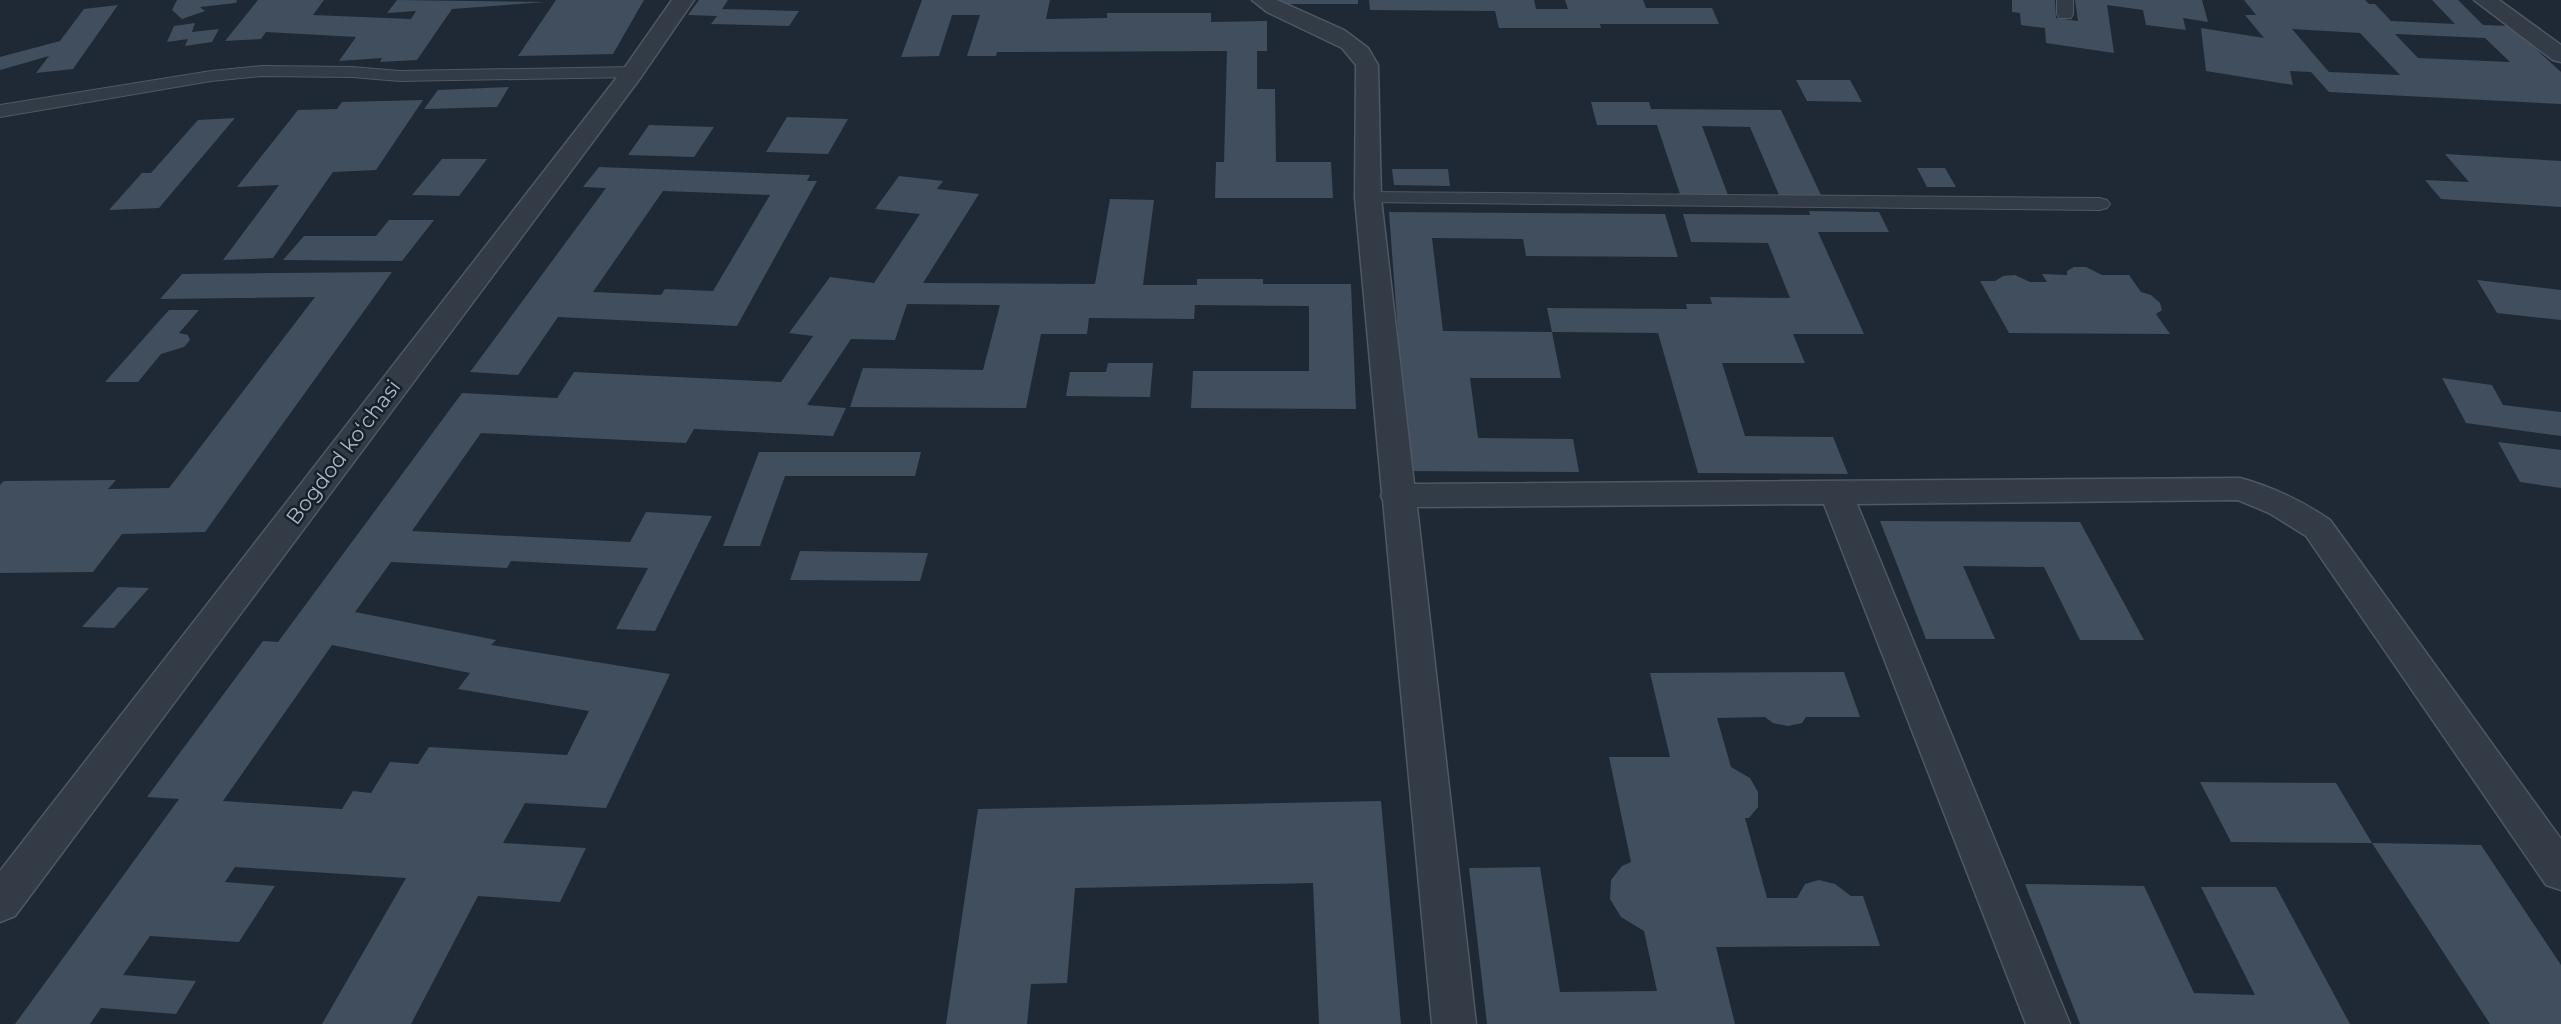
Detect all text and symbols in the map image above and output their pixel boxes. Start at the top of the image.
street label: Bogdod koʻchasi [280,375,406,529]

